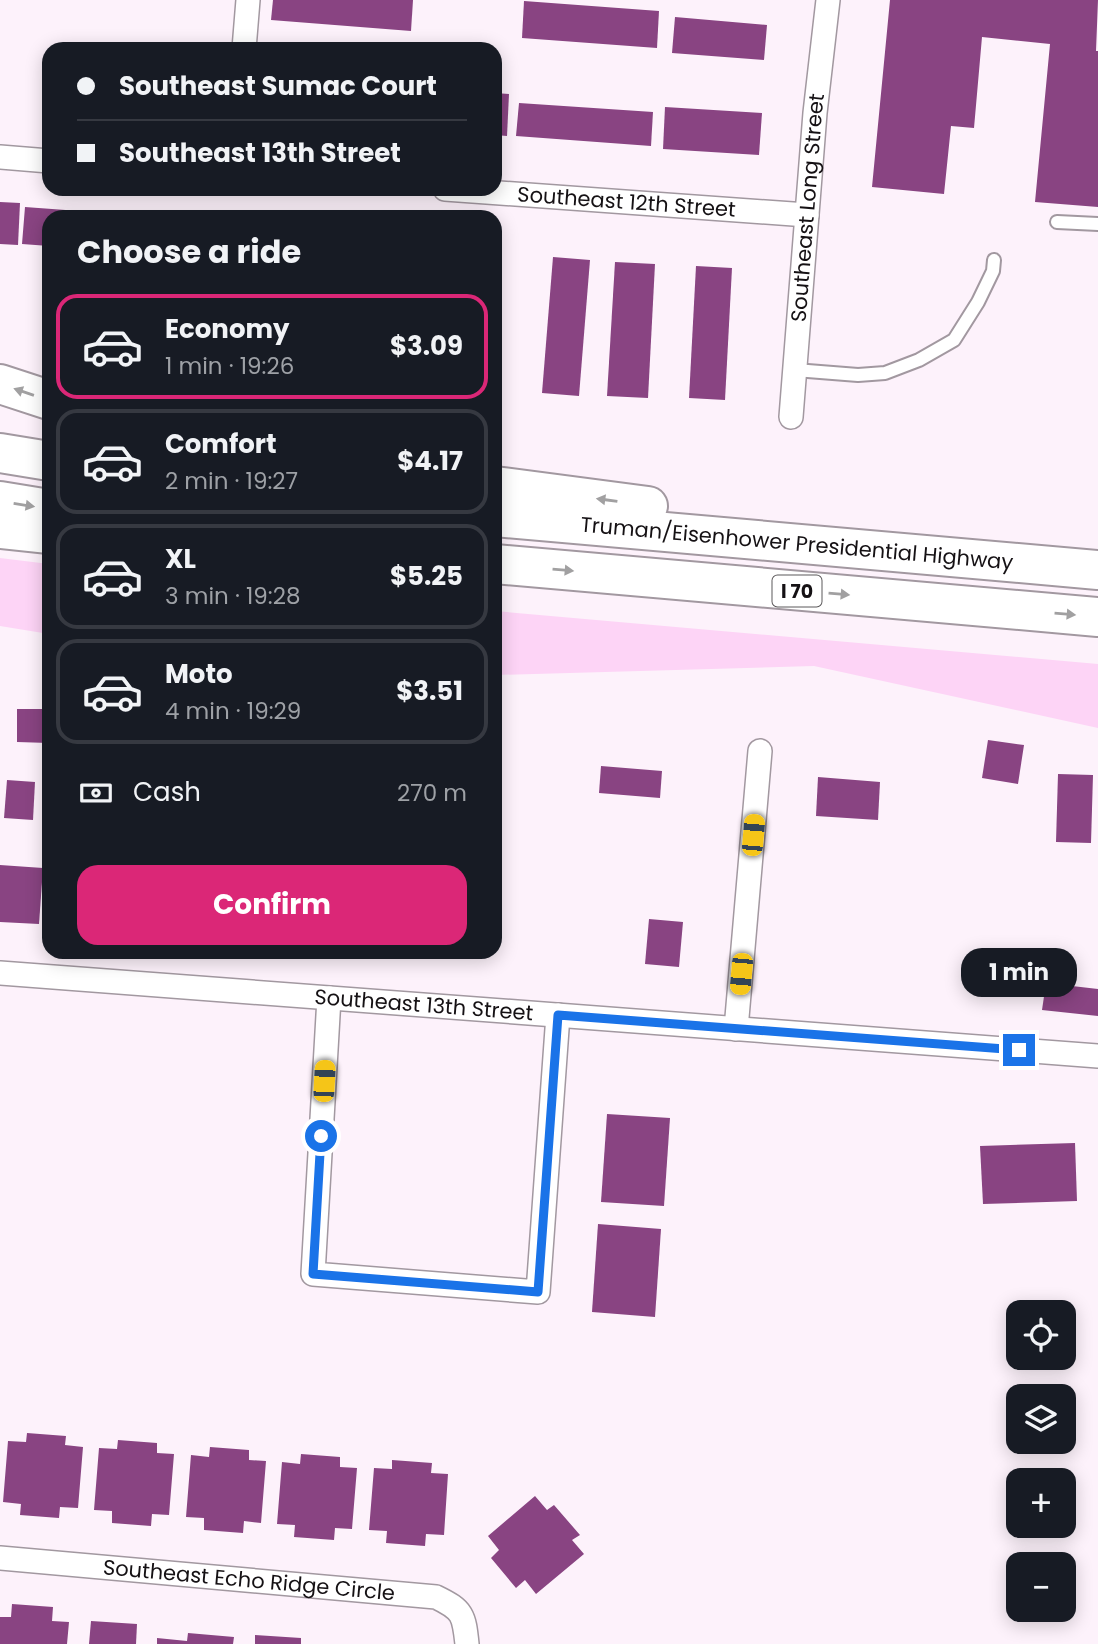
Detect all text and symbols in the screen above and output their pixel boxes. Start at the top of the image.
text: Southeast Sumac Court [119,68,437,104]
street label: Southeast Long Street [784,92,831,323]
text: Southeast 13th Street [119,135,401,171]
street label: Southeast 12th Street [516,179,737,224]
text: Choose a ride [77,229,301,274]
text: Economy [165,311,289,347]
icon: car [81,315,144,378]
text: $3.09 [390,328,463,364]
text: 1 min · 19:26 [165,350,294,382]
one-way arrow [14,386,35,397]
text: Comfort [165,426,277,462]
icon: car [81,430,144,493]
text: $4.17 [397,443,463,479]
text: 2 min · 19:27 [165,465,298,497]
one-way arrow [596,494,618,505]
one-way arrow [14,500,36,511]
street label: Truman/Eisenhower Presidential Highway [579,510,1015,577]
text: XL [165,541,196,577]
icon: car [81,545,144,608]
text: $5.25 [390,558,463,594]
one-way arrow [552,565,574,576]
road number: I 70 [772,576,822,606]
text: 3 min · 19:28 [165,580,300,612]
one-way arrow [828,589,850,600]
one-way arrow [1054,609,1076,620]
text: Moto [165,656,233,692]
icon: car [81,660,144,723]
text: $3.51 [396,673,463,709]
text: 4 min · 19:29 [165,695,301,727]
icon: cash [77,774,115,812]
text: Cash [133,774,201,810]
text: 270 m [397,777,467,809]
car [741,813,766,857]
button: Confirm [77,865,467,945]
callout: 1 min [961,948,1077,998]
car [729,952,754,996]
text: 1 min [989,956,1049,988]
street label: Southeast 13th Street [313,982,534,1027]
route end [1003,1034,1035,1066]
car [313,1059,336,1103]
route start [305,1120,337,1152]
map controls [1006,1300,1076,1622]
button: locate [1006,1300,1076,1370]
button: layers [1006,1384,1076,1454]
button: + [1006,1468,1076,1538]
street label: Southeast Echo Ridge Circle [102,1552,396,1607]
button: − [1006,1552,1076,1622]

